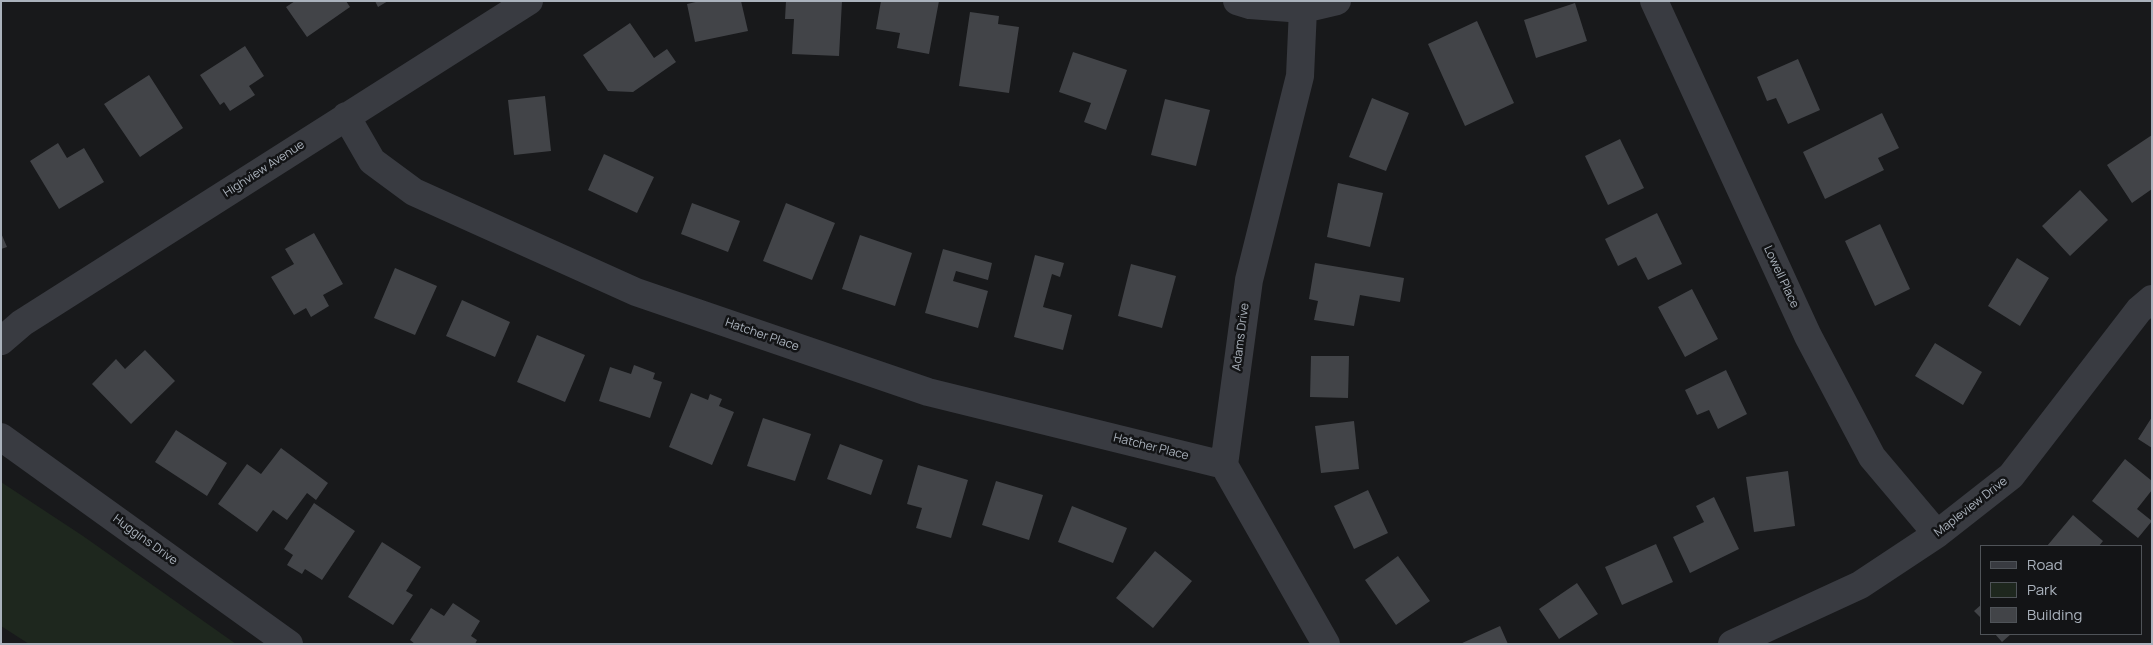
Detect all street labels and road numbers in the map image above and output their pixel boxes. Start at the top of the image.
street label: Highview Avenue [221,137,307,201]
street label: Lowell Place [1760,244,1802,310]
street label: Adams Drive [1230,302,1252,372]
street label: Hatcher Place [723,316,801,354]
street label: Hatcher Place [1112,431,1190,463]
street label: Mapleview Drive [1932,474,2010,540]
street label: Huggins Drive [110,512,180,568]

